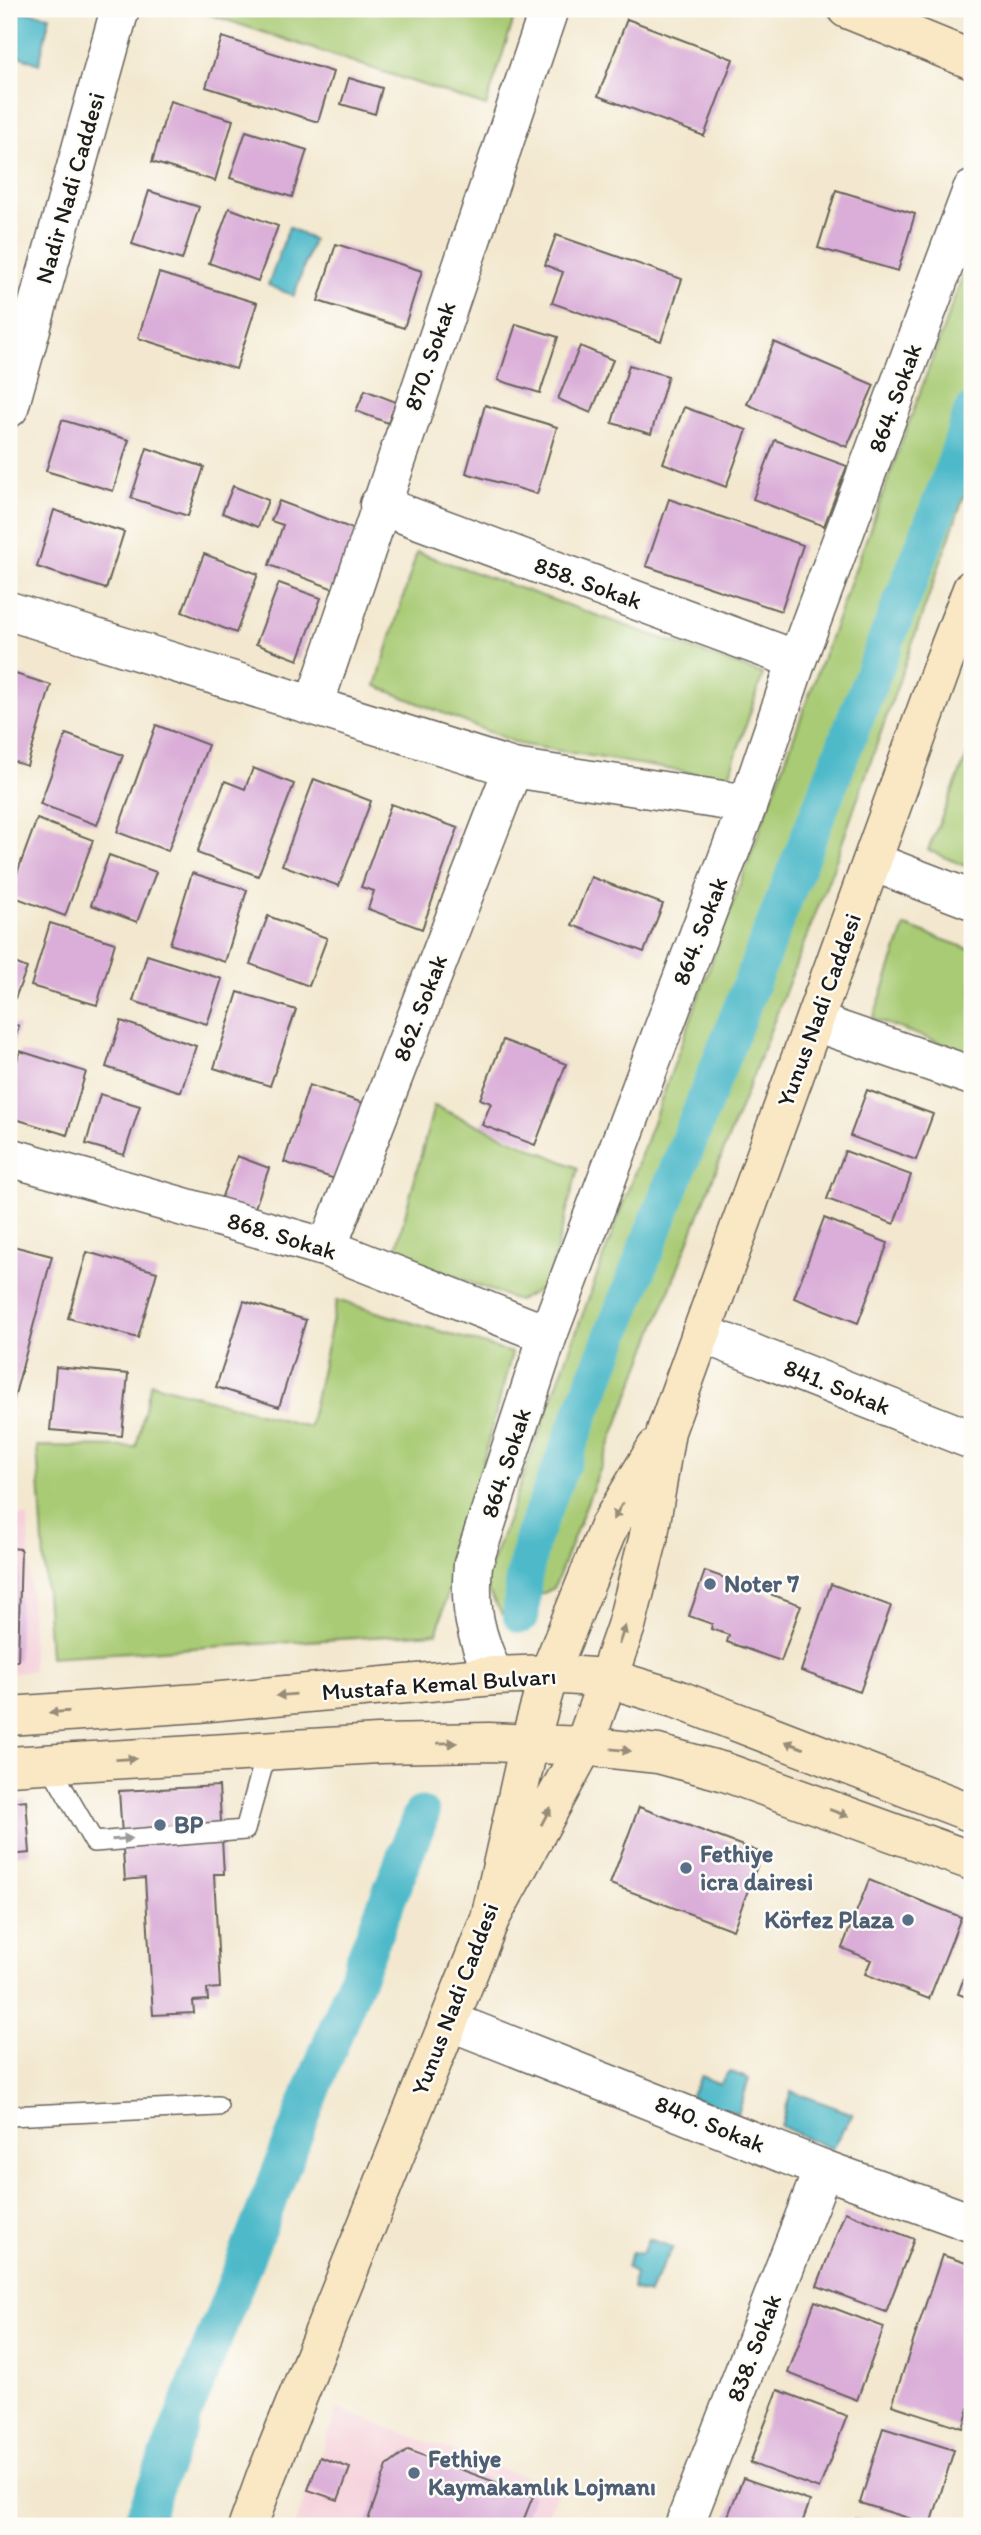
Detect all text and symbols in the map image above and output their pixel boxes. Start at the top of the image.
street label: Nadir Nadi Caddesi [28,89,111,287]
street label: 870. Sokak [397,298,462,414]
street label: 864. Sokak [861,339,928,456]
street label: 858. Sokak [530,550,646,615]
street label: 864. Sokak [666,872,733,989]
street label: Yunus Nadi Caddesi [770,909,867,1111]
street label: 862. Sokak [386,950,453,1065]
street label: 868. Sokak [224,1205,340,1266]
street label: 841. Sokak [780,1352,895,1421]
street label: 864. Sokak [474,1404,537,1521]
one-way arrow [612,1502,625,1521]
place label: Noter 7 [724,1569,799,1598]
marker: Noter 7 [702,1576,718,1592]
one-way arrow [617,1625,628,1646]
street label: Mustafa Kemal Bulvarı [321,1661,557,1706]
one-way arrow [275,1690,297,1701]
one-way arrow [48,1707,70,1718]
one-way arrow [436,1737,458,1749]
one-way arrow [783,1740,804,1751]
one-way arrow [610,1745,632,1756]
one-way arrow [115,1754,137,1765]
one-way arrow [540,1806,552,1826]
one-way arrow [829,1808,850,1819]
place label: BP [174,1810,204,1839]
marker: BP [152,1817,168,1833]
one-way arrow [111,1834,133,1845]
place label: Fethiye icra dairesi [700,1839,813,1896]
marker: Fethiye icra dairesi [678,1860,694,1876]
street label: Yunus Nadi Caddesi [404,1898,505,2099]
place label: Körfez Plaza [764,1905,895,1934]
marker: Körfez Plaza [900,1912,916,1928]
street label: 840. Sokak [651,2088,769,2159]
street label: 838. Sokak [720,2290,787,2406]
place label: Fethiye Kaymakamlık Lojmanı [428,2444,656,2502]
marker: Fethiye Kaymakamlık Lojmanı [406,2465,422,2481]

